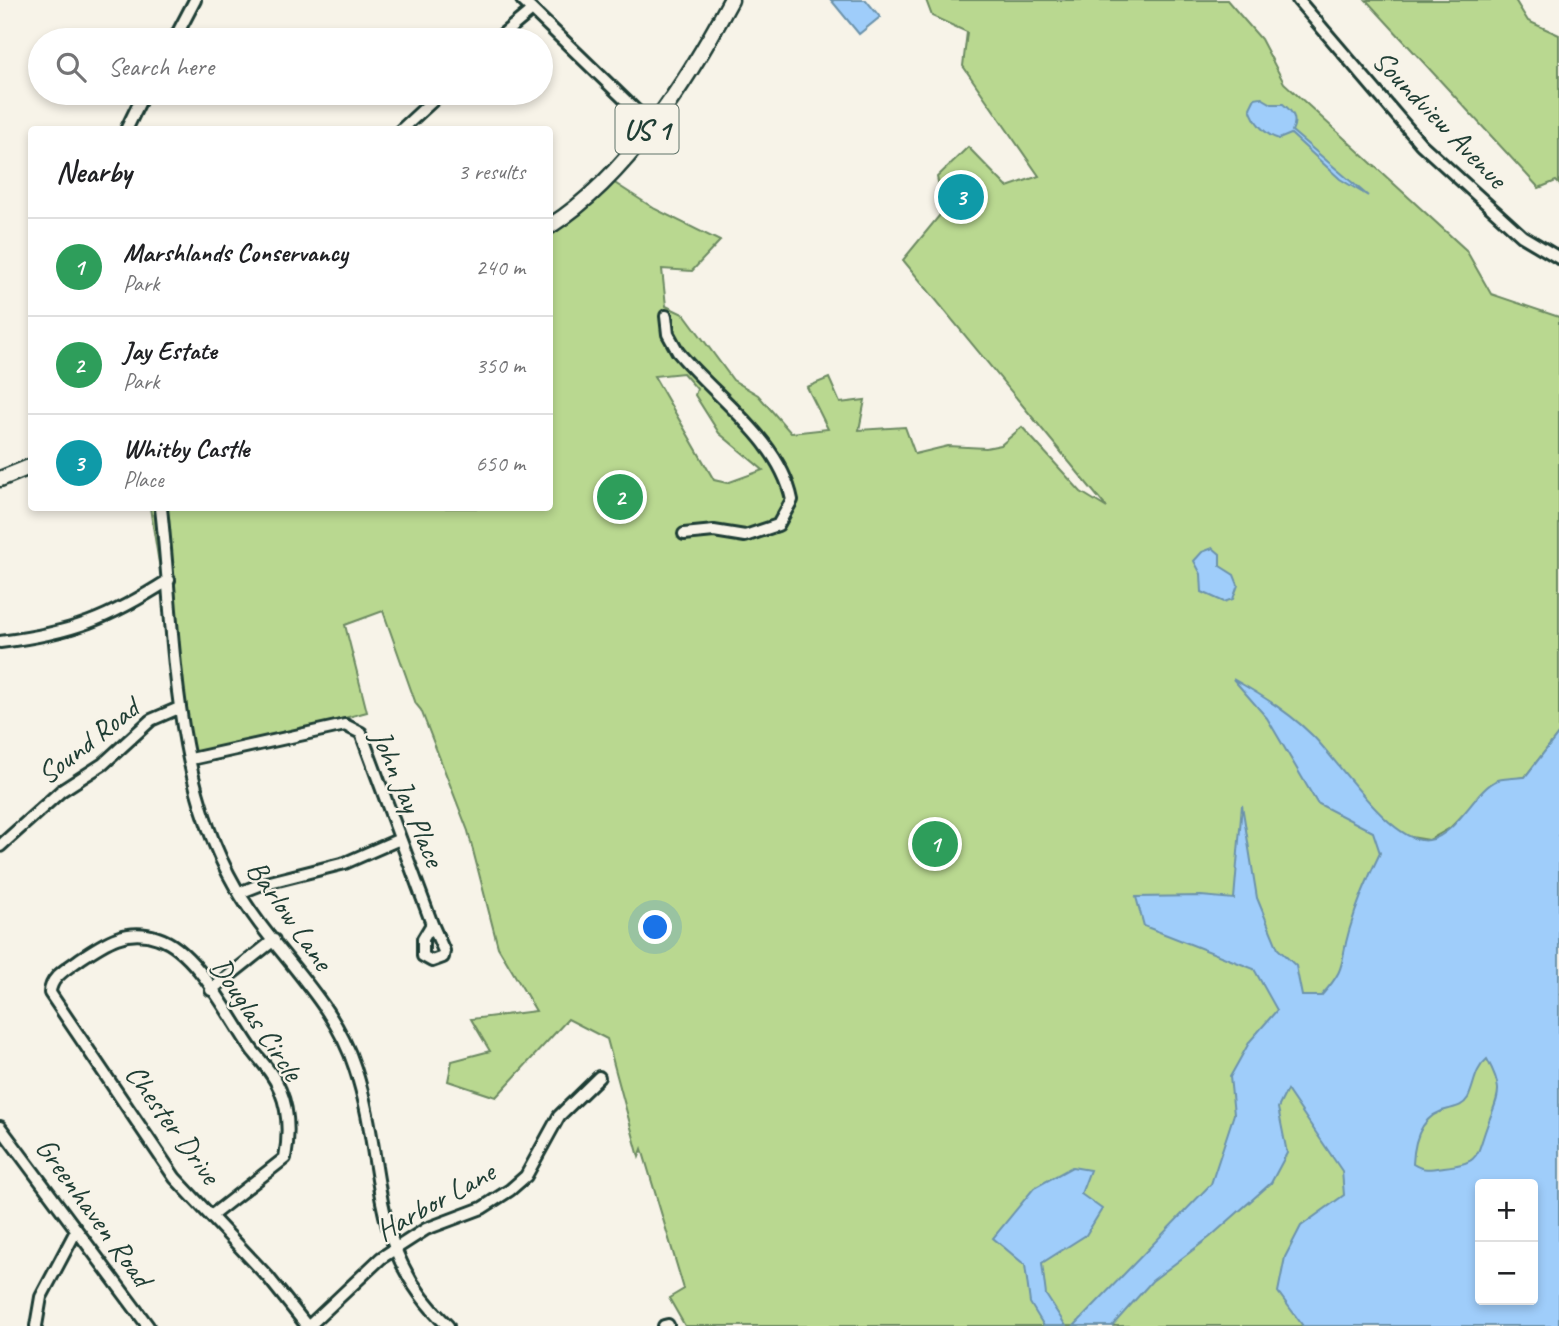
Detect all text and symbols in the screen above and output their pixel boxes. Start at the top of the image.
search box [28,28,553,105]
street label: Soundview Avenue [1364,42,1517,198]
icon: search [52,48,90,86]
text: Search here [108,50,214,83]
road number: US 1 [616,104,678,154]
text: Nearby [56,153,132,191]
text: 3 results [458,157,525,186]
pin: 3 [938,171,984,223]
text: Marshlands Conservancy [123,236,348,269]
text: 1 [74,253,84,282]
text: 240 m [476,253,525,282]
text: Park [123,269,159,298]
text: Jay Estate [123,334,217,367]
text: 2 [74,351,84,380]
text: 350 m [476,351,525,380]
text: Park [123,367,159,396]
text: Whitby Castle [123,432,249,465]
text: 3 [74,449,84,478]
text: 650 m [476,449,525,478]
text: Place [123,465,163,494]
pin: 2 [597,471,643,523]
street label: Sound Road [29,687,150,793]
street label: John Jay Place [361,722,455,874]
pin: 1 [912,818,958,870]
street label: Barlow Lane [238,852,343,979]
your location [638,910,672,944]
street label: Douglas Circle [202,950,313,1090]
street label: Chester Drive [117,1057,231,1193]
street label: Greenhaven Road [27,1130,163,1297]
street label: Harbor Lane [369,1152,503,1249]
map controls [1475,1179,1538,1305]
button: + [1475,1179,1538,1242]
button: − [1475,1242,1538,1305]

